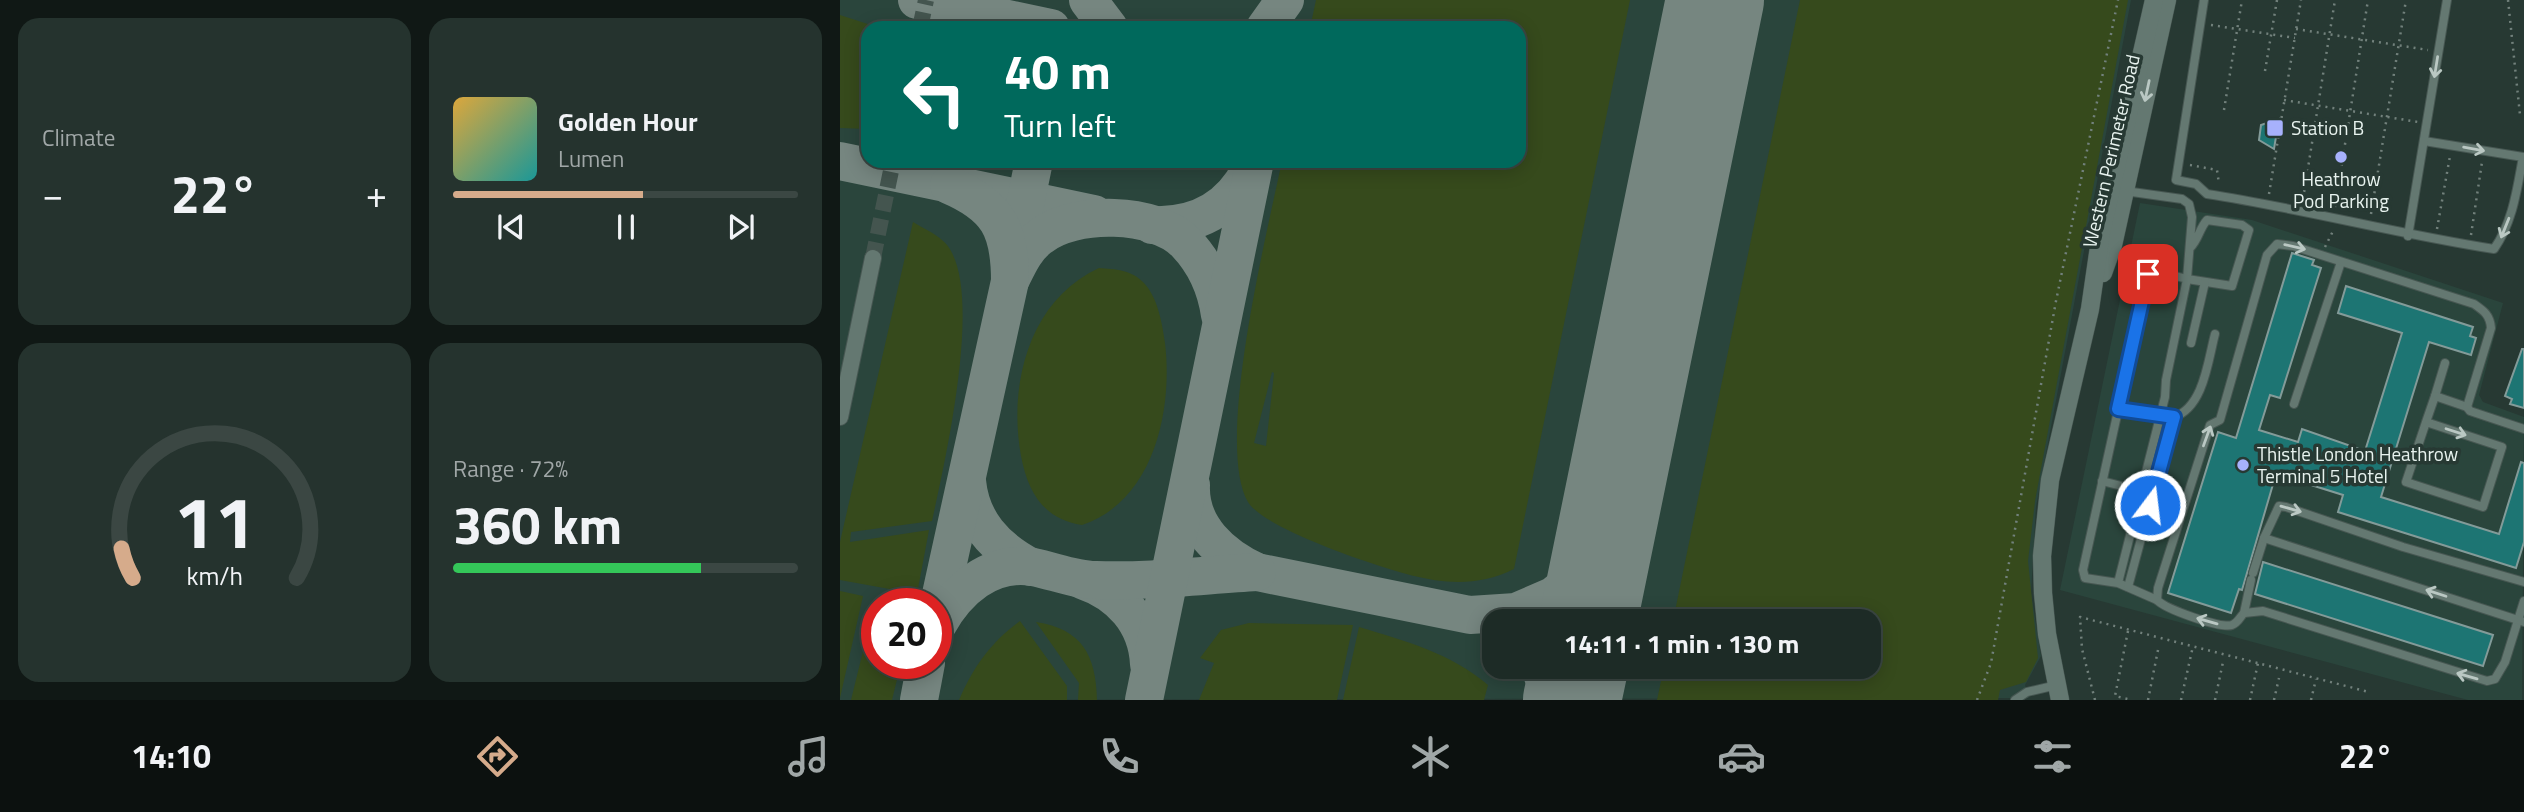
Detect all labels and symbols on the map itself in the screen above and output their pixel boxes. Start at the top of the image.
street label: Western Perimeter Road [2074,52,2147,250]
one-way arrow [2429,55,2442,78]
one-way arrow [2140,79,2154,102]
place label: Station B [2291,113,2364,142]
marker: Station B [2265,118,2285,138]
one-way arrow [2462,143,2485,156]
marker: Heathrow Pod Parking [2333,149,2349,165]
place label: Heathrow Pod Parking [2293,164,2389,215]
one-way arrow [2498,217,2511,238]
one-way arrow [2284,242,2306,255]
pin [2118,244,2178,304]
one-way arrow [2202,426,2214,447]
one-way arrow [2444,427,2466,439]
place label: Thistle London Heathrow Terminal 5 Hotel [2257,439,2458,490]
marker: Thistle London Heathrow Terminal 5 Hotel [2235,457,2251,473]
position arrow [2113,468,2187,542]
one-way arrow [2279,504,2301,517]
one-way arrow [2425,586,2447,599]
speed limit sign: 20 [861,588,952,679]
one-way arrow [2197,613,2219,626]
one-way arrow [2456,668,2478,681]

